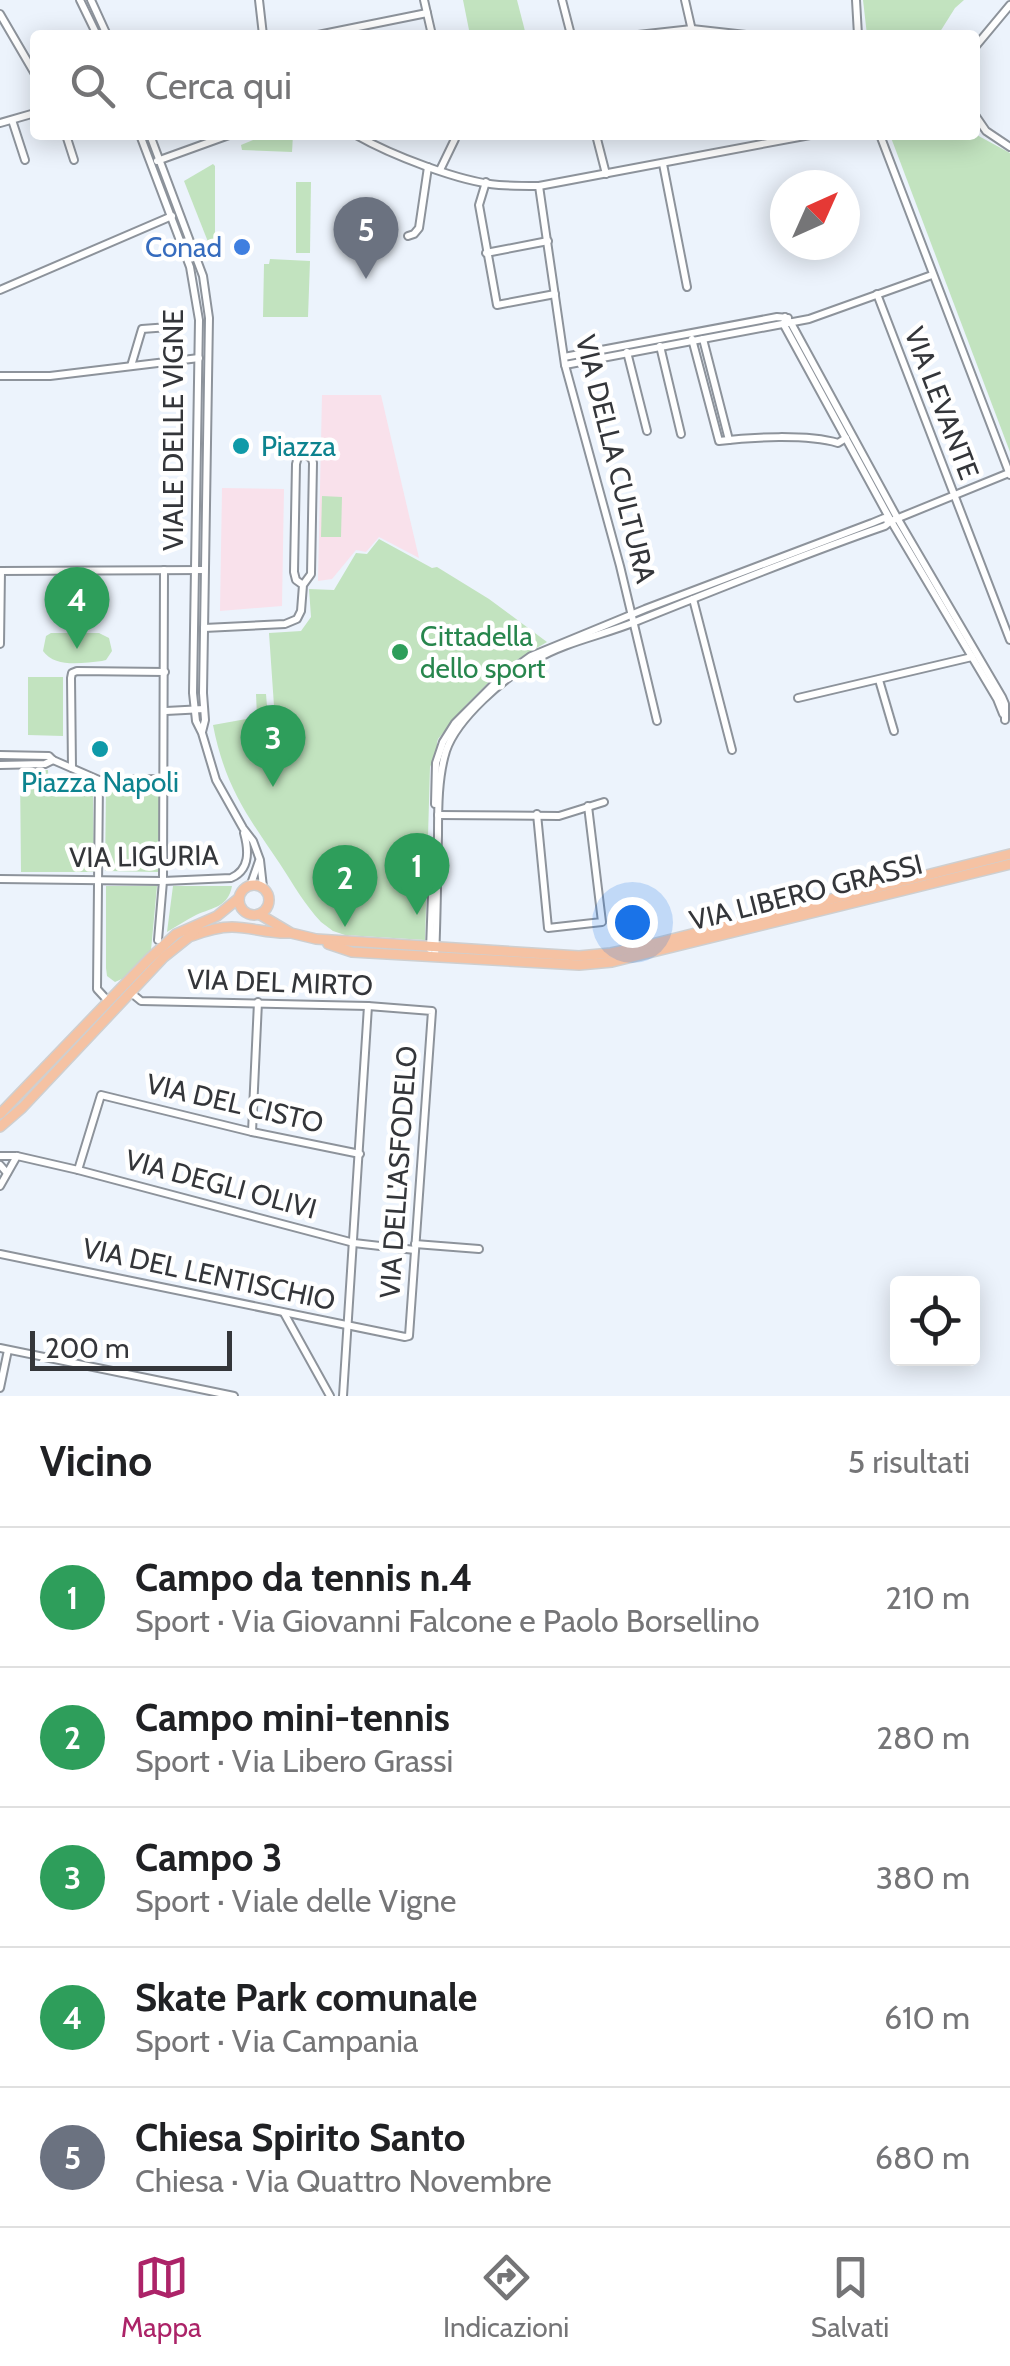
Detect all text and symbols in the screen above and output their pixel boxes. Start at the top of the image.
search box [30,30,980,140]
icon: search [65,58,120,113]
text: Cerca qui [145,62,292,109]
north arrow [770,170,860,260]
pin: 5 [334,196,398,279]
place label: Conad [145,230,222,264]
marker: Conad [231,236,253,258]
street label: VIALE DELLE VIGNE [156,309,190,551]
street label: VIA LEVANTE [897,322,987,484]
street label: VIA DELLA CULTURA [569,332,663,587]
place label: Piazza [261,429,337,463]
marker: Piazza [230,435,252,457]
pin: 4 [44,566,110,649]
place label: Cittadella dello sport [420,619,546,685]
marker: Cittadella dello sport [389,641,411,663]
pin: 3 [240,704,306,787]
marker: Piazza Napoli [89,738,111,760]
place label: Piazza Napoli [21,765,179,799]
pin: 1 [384,832,450,915]
street label: VIA LIGURIA [69,838,220,874]
pin: 2 [312,844,378,927]
street label: VIA LIBERO GRASSI [686,847,926,937]
your location [607,897,658,948]
street label: VIA DEL MIRTO [186,962,374,1002]
street label: VIA DELL'ASFODELO [372,1045,424,1299]
street label: VIA DEL CISTO [143,1066,327,1140]
street label: VIA DEGLI OLIVI [122,1142,320,1226]
street label: VIA DEL LENTISCHIO [80,1231,338,1317]
map controls [890,1276,980,1366]
button: locate [890,1276,980,1366]
scale bar [30,1326,232,1370]
text: 200 m [45,1331,130,1365]
text: Vicino [40,1435,152,1487]
text: 5 risultati [848,1442,970,1481]
text: Campo da tennis n.4 [135,1554,473,1601]
text: 1 [67,1578,78,1617]
text: 210 m [885,1578,970,1617]
text: Sport · Via Giovanni Falcone e Paolo Borsellino [135,1601,760,1640]
text: Campo mini-tennis [135,1694,450,1741]
text: 2 [64,1718,81,1757]
text: 280 m [876,1718,970,1757]
text: Sport · Via Libero Grassi [135,1741,453,1780]
text: Campo 3 [135,1834,283,1881]
text: 3 [64,1858,81,1897]
text: 380 m [876,1858,970,1897]
text: Sport · Viale delle Vigne [135,1881,456,1920]
text: Skate Park comunale [135,1974,477,2021]
text: 4 [63,1998,82,2037]
text: 610 m [884,1998,970,2037]
text: Sport · Via Campania [135,2021,418,2060]
text: Chiesa Spirito Santo [135,2114,465,2161]
text: 5 [64,2138,81,2177]
text: 680 m [875,2138,970,2177]
text: Chiesa · Via Quattro Novembre [135,2161,552,2200]
tab: Mappa [121,2250,201,2344]
tab: Indicazioni [443,2250,569,2344]
tab: Salvati [811,2250,889,2344]

